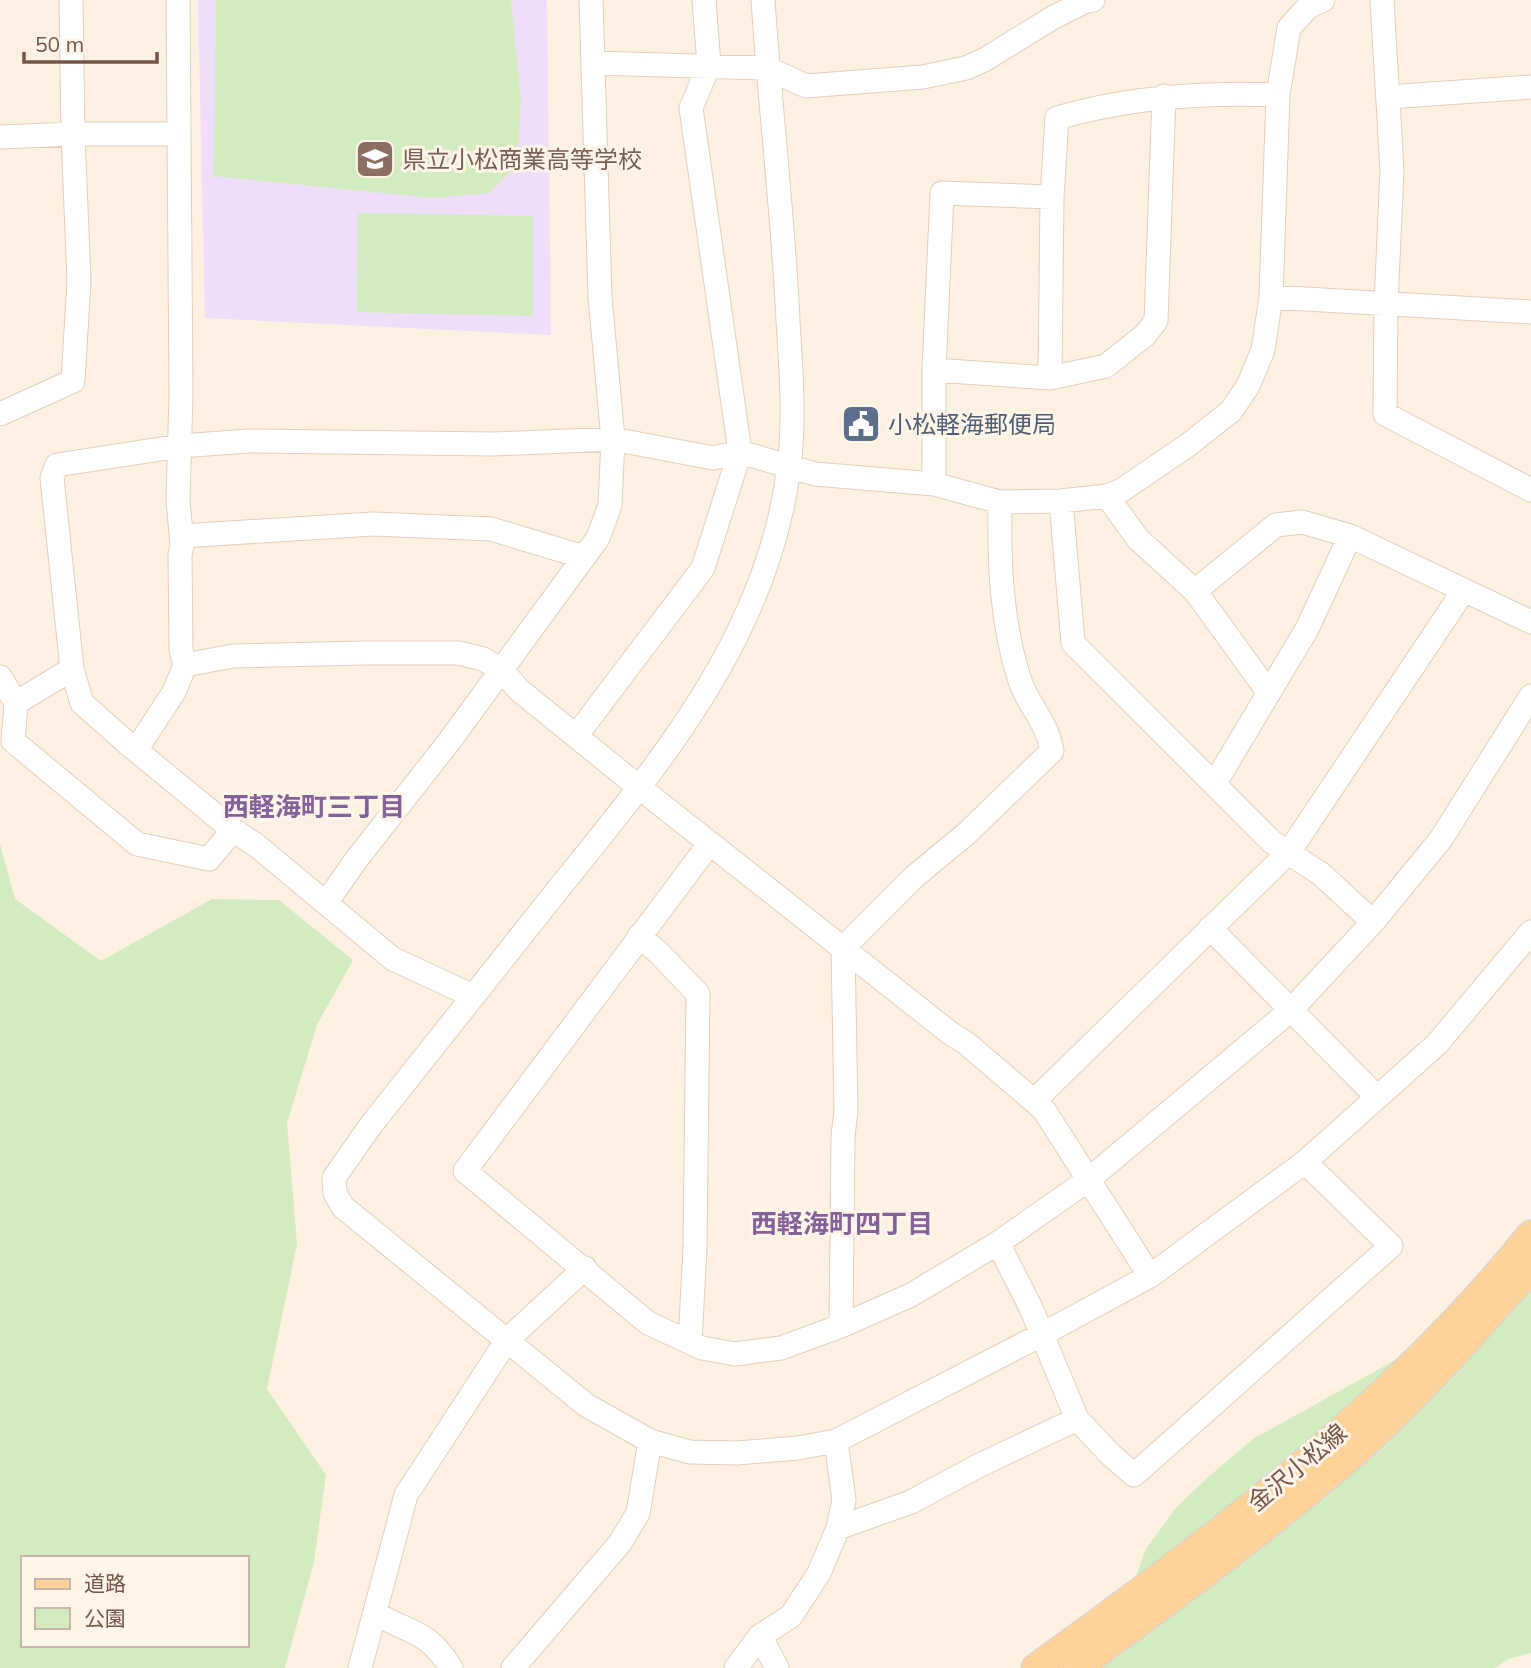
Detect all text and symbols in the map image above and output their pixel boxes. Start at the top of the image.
scale bar [24,21,158,65]
text: 50 m [35,31,84,57]
school or university icon: 県立小松商業高等学校 [354,138,396,180]
place label: 県立小松商業高等学校 [402,144,642,174]
public building icon: 小松軽海郵便局 [840,403,882,445]
place label: 小松軽海郵便局 [888,409,1056,439]
district label: 西軽海町三丁目 [223,790,405,823]
district label: 西軽海町四丁目 [751,1207,933,1240]
street label: 金沢小松線 [1241,1417,1353,1517]
legend [21,1556,248,1647]
text: 道路 [84,1570,126,1596]
text: 公園 [84,1605,126,1631]

